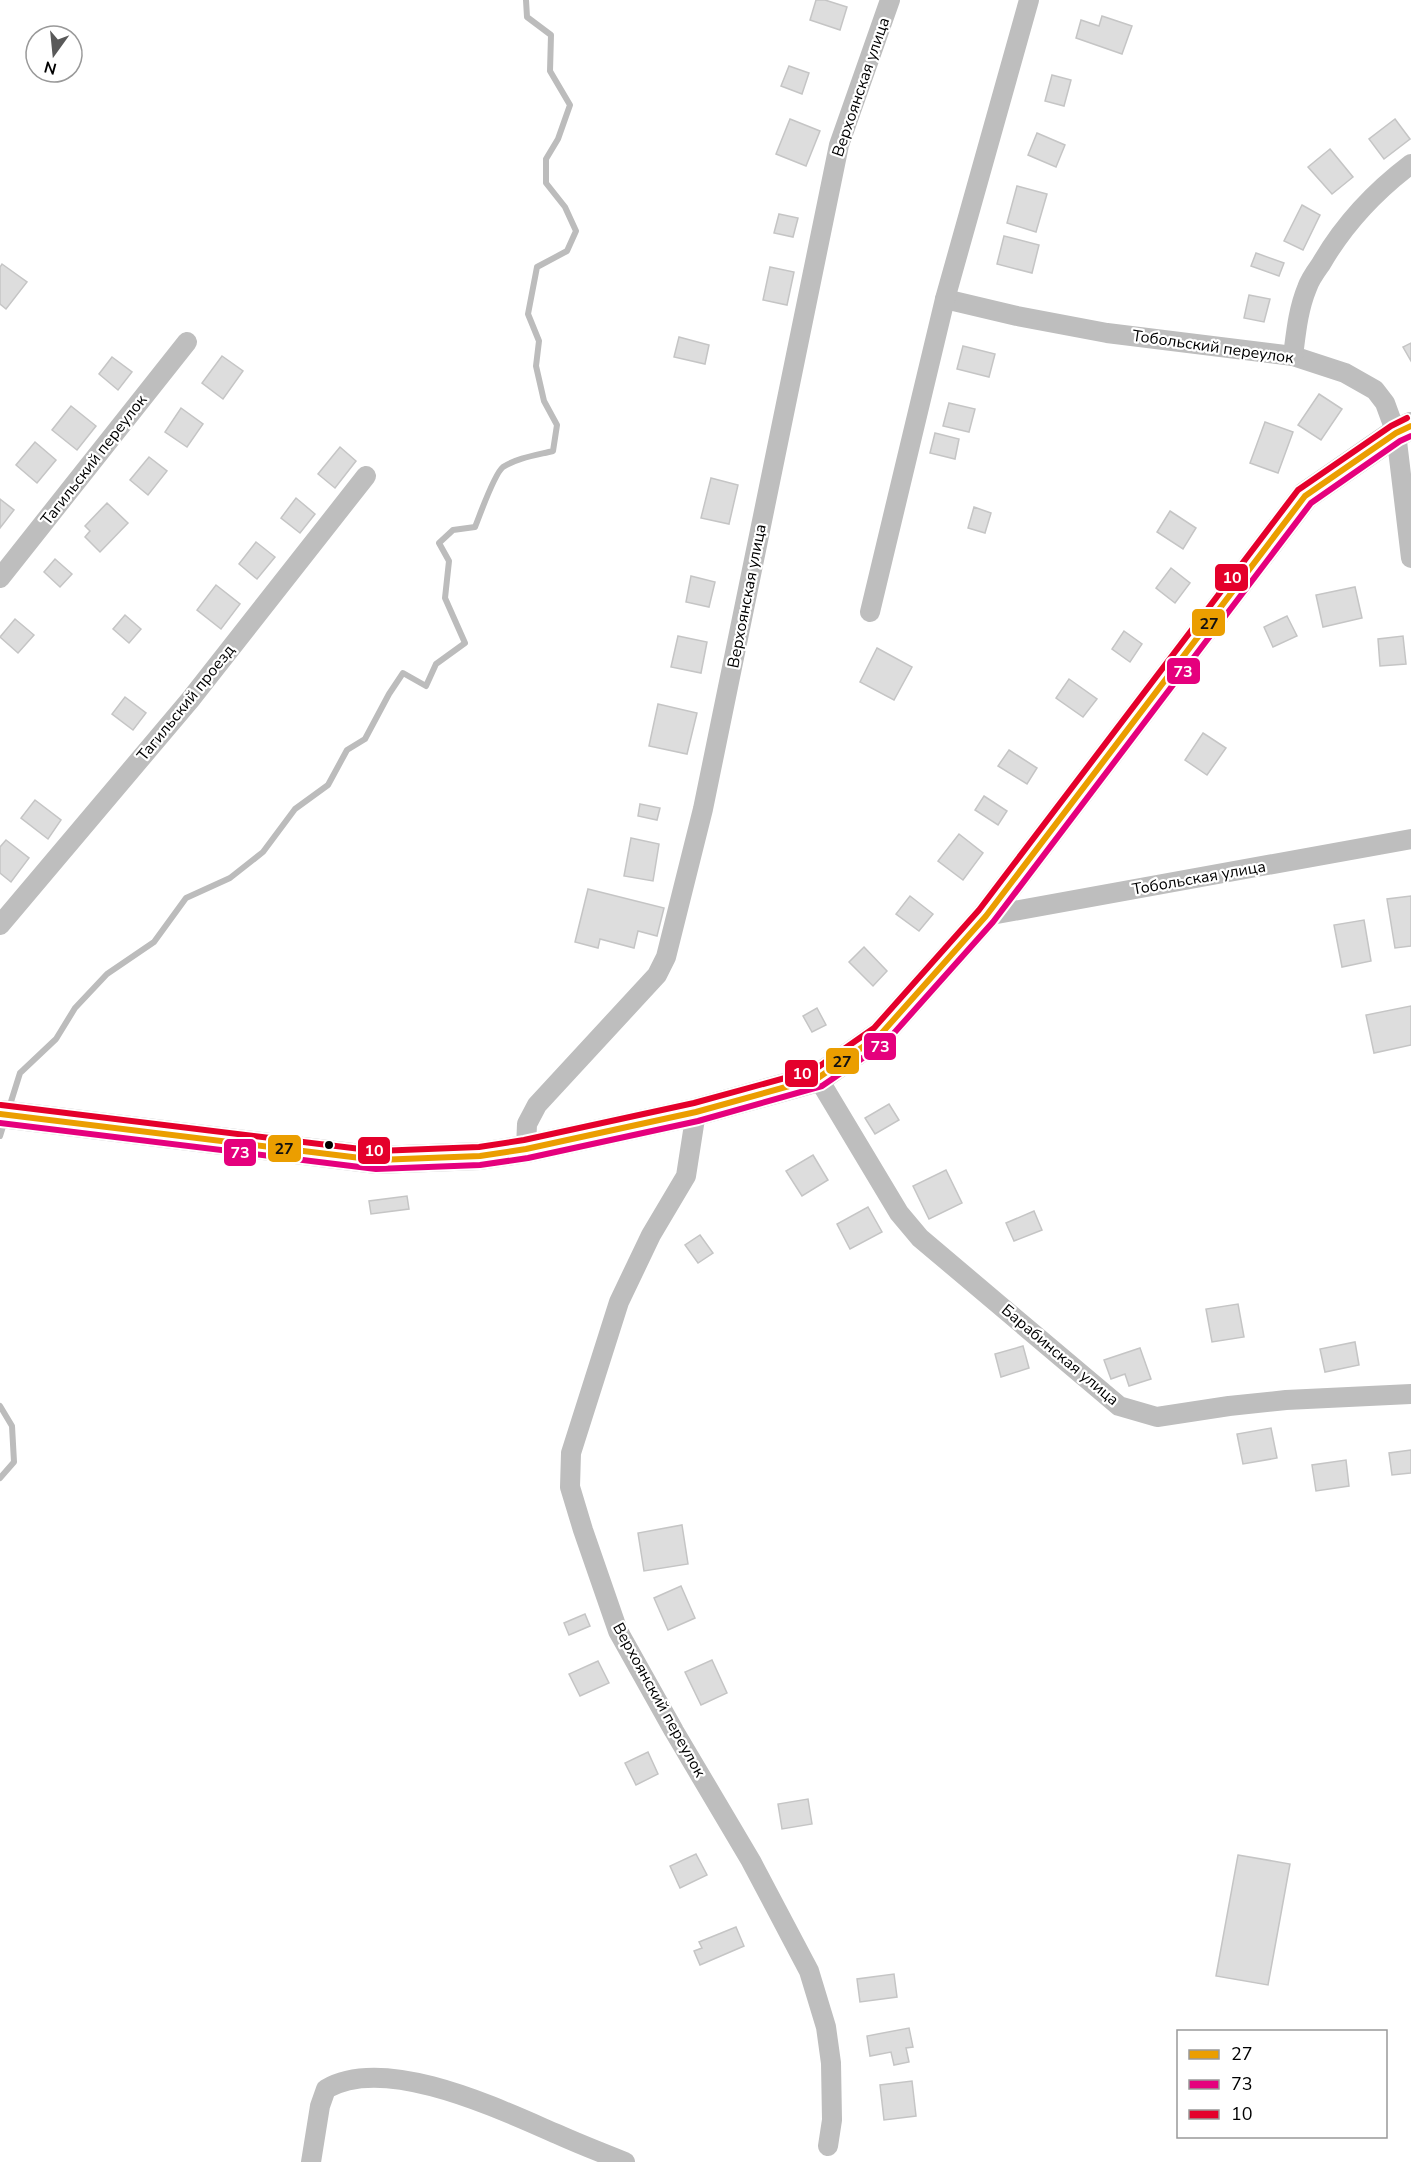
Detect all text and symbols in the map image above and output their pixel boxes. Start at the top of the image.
street label: Верхоянская улица [827,14,895,160]
north arrow [24,24,84,84]
text: N [42,55,59,80]
street label: Тобольский переулок [1131,325,1296,369]
street label: Тагильский переулок [36,390,152,530]
street label: Верхоянская улица [722,522,772,670]
line badge: 10 [1214,563,1249,592]
text: 10 [1222,567,1242,589]
line badge: 27 [1191,608,1226,637]
text: 27 [1199,613,1219,635]
street label: Тагильский проезд [132,640,240,766]
line badge: 73 [1166,657,1201,685]
text: 73 [1173,661,1193,683]
street label: Тобольская улица [1131,855,1267,901]
line badge: 73 [863,1032,897,1061]
text: 73 [870,1036,890,1058]
line badge: 27 [825,1047,860,1075]
text: 27 [832,1051,852,1073]
line badge: 10 [784,1059,819,1088]
text: 10 [792,1063,812,1085]
line badge: 27 [267,1134,302,1163]
line badge: 10 [357,1136,391,1165]
line badge: 73 [223,1138,257,1167]
text: 27 [274,1138,294,1160]
unlabelled marker [323,1139,335,1151]
text: 10 [364,1140,384,1162]
text: 73 [230,1142,250,1164]
street label: Барабинская улица [997,1299,1123,1411]
street label: Верхоянский переулок [607,1619,711,1782]
legend [1177,2030,1387,2138]
text: 27 [1231,2042,1253,2066]
text: 73 [1231,2072,1253,2096]
text: 10 [1231,2102,1253,2126]

